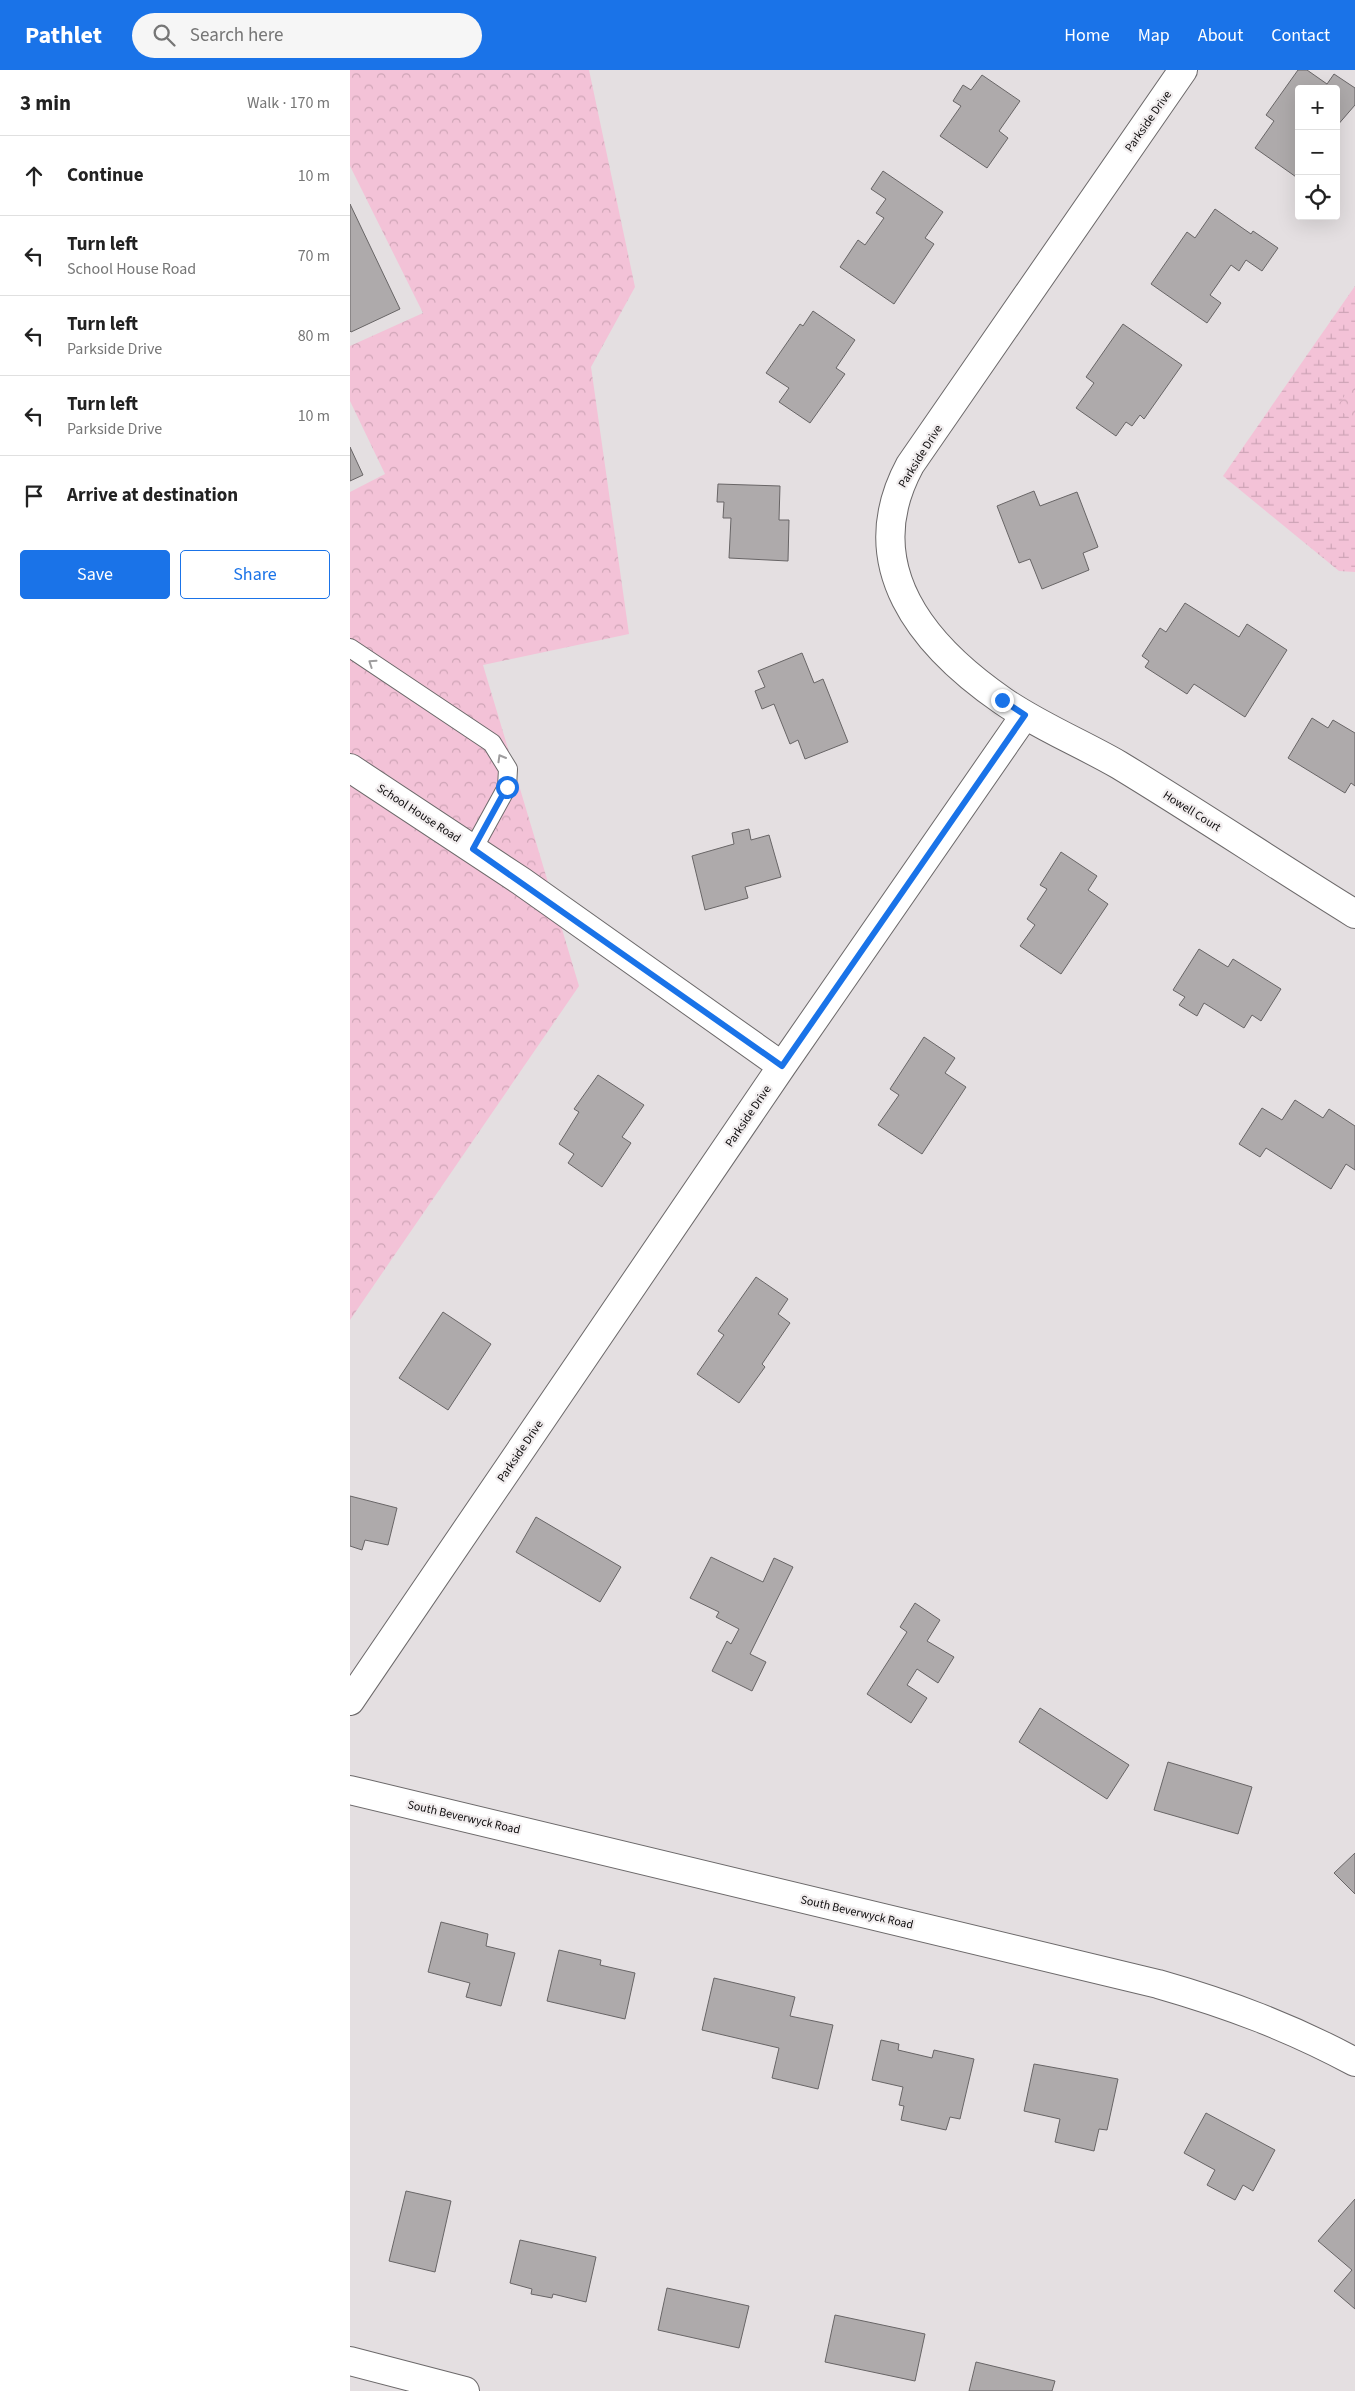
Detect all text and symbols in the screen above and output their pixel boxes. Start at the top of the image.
search box [132,13,482,58]
text: Pathlet [25,18,102,53]
icon: search [150,21,178,49]
text: Search here [190,22,284,49]
text: Home [1064,23,1110,48]
text: Map [1138,23,1170,48]
text: About [1198,23,1243,48]
text: Contact [1271,23,1330,48]
map controls [1295,85,1340,220]
button: + [1295,85,1340,130]
street label: Parkside Drive [1121,87,1176,155]
text: 3 min [20,88,71,118]
text: Walk · 170 m [247,92,330,114]
button: − [1295,130,1340,175]
icon: ahead [20,162,48,190]
text: Continue [67,162,144,189]
text: 10 m [298,165,330,187]
button: locate [1295,175,1340,220]
text: Turn left [67,231,138,258]
icon: left [20,242,48,270]
text: 70 m [298,245,330,267]
text: School House Road [67,258,196,280]
text: Turn left [67,311,138,338]
icon: left [20,322,48,350]
text: 80 m [298,325,330,347]
text: Parkside Drive [67,338,162,360]
text: Turn left [67,391,138,418]
icon: left [20,402,48,430]
text: 10 m [298,405,330,427]
text: Parkside Drive [67,418,162,440]
street label: Parkside Drive [894,421,947,491]
icon: arrive [20,482,48,510]
text: Arrive at destination [67,482,238,509]
button: Save [20,550,170,599]
button: Share [180,550,330,599]
one-way arrow [368,660,378,669]
route end [991,689,1014,712]
one-way arrow [498,755,508,764]
route start [496,776,519,799]
street label: School House Road [373,780,464,847]
street label: Howell Court [1159,787,1224,836]
street label: Parkside Drive [721,1082,775,1151]
street label: Parkside Drive [493,1417,547,1486]
street label: South Beverwyck Road [406,1796,522,1839]
street label: South Beverwyck Road [799,1891,915,1934]

